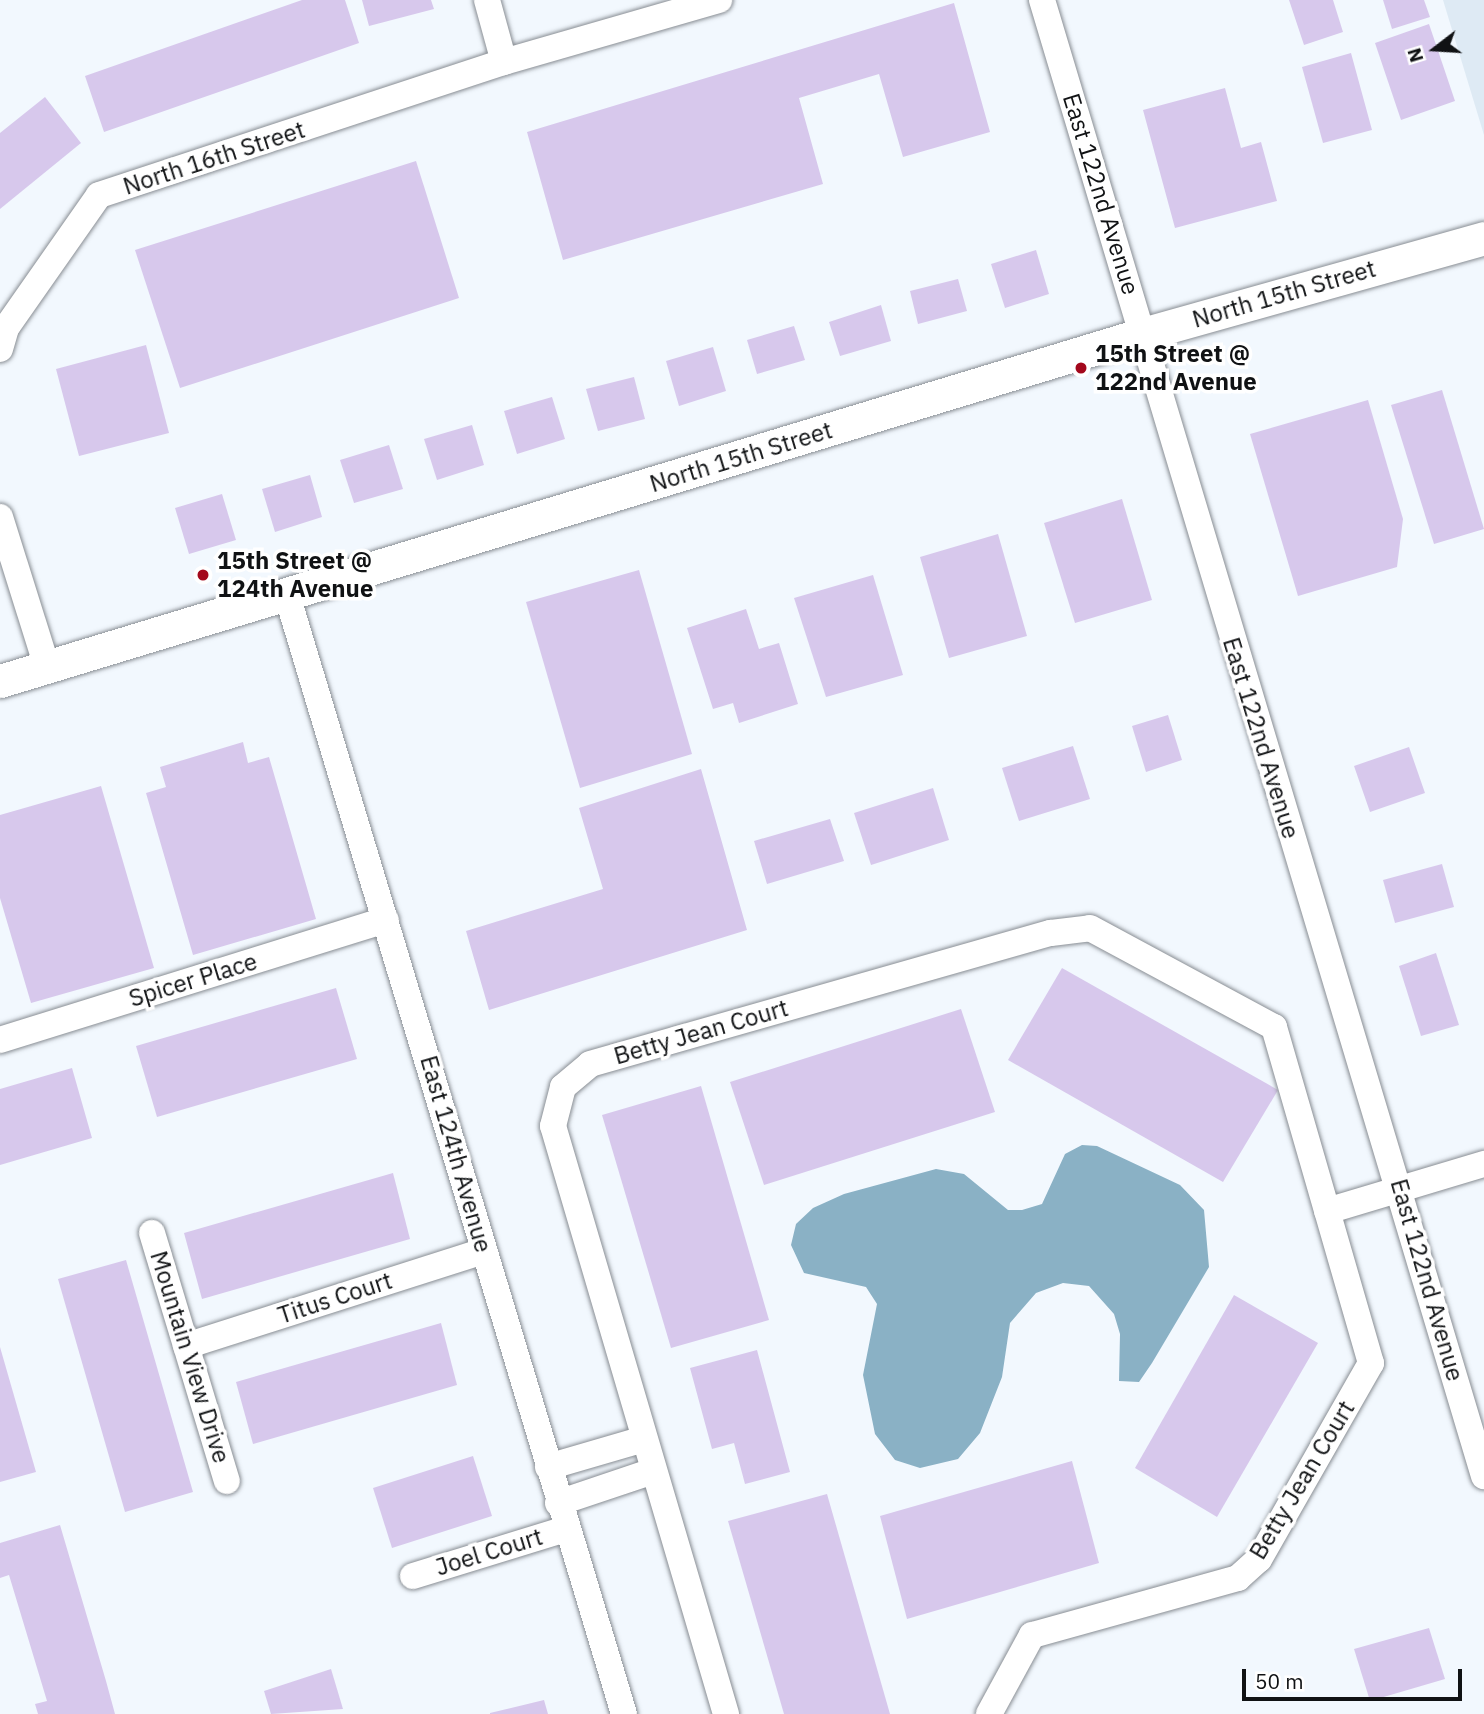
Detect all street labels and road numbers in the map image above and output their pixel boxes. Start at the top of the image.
street label: East 122nd Avenue [1057,90,1145,298]
street label: North 16th Street [119,115,309,201]
street label: North 15th Street [1189,254,1379,334]
street label: North 15th Street [646,416,836,498]
street label: East 122nd Avenue [1217,634,1305,842]
street label: Spicer Place [125,947,261,1013]
street label: Betty Jean Court [611,993,791,1071]
street label: East 124th Avenue [414,1052,498,1256]
street label: East 122nd Avenue [1384,1176,1470,1384]
street label: Mountain View Drive [144,1248,236,1466]
street label: Titus Court [274,1266,396,1330]
street label: Betty Jean Court [1243,1395,1361,1565]
street label: Joel Court [432,1522,546,1582]

